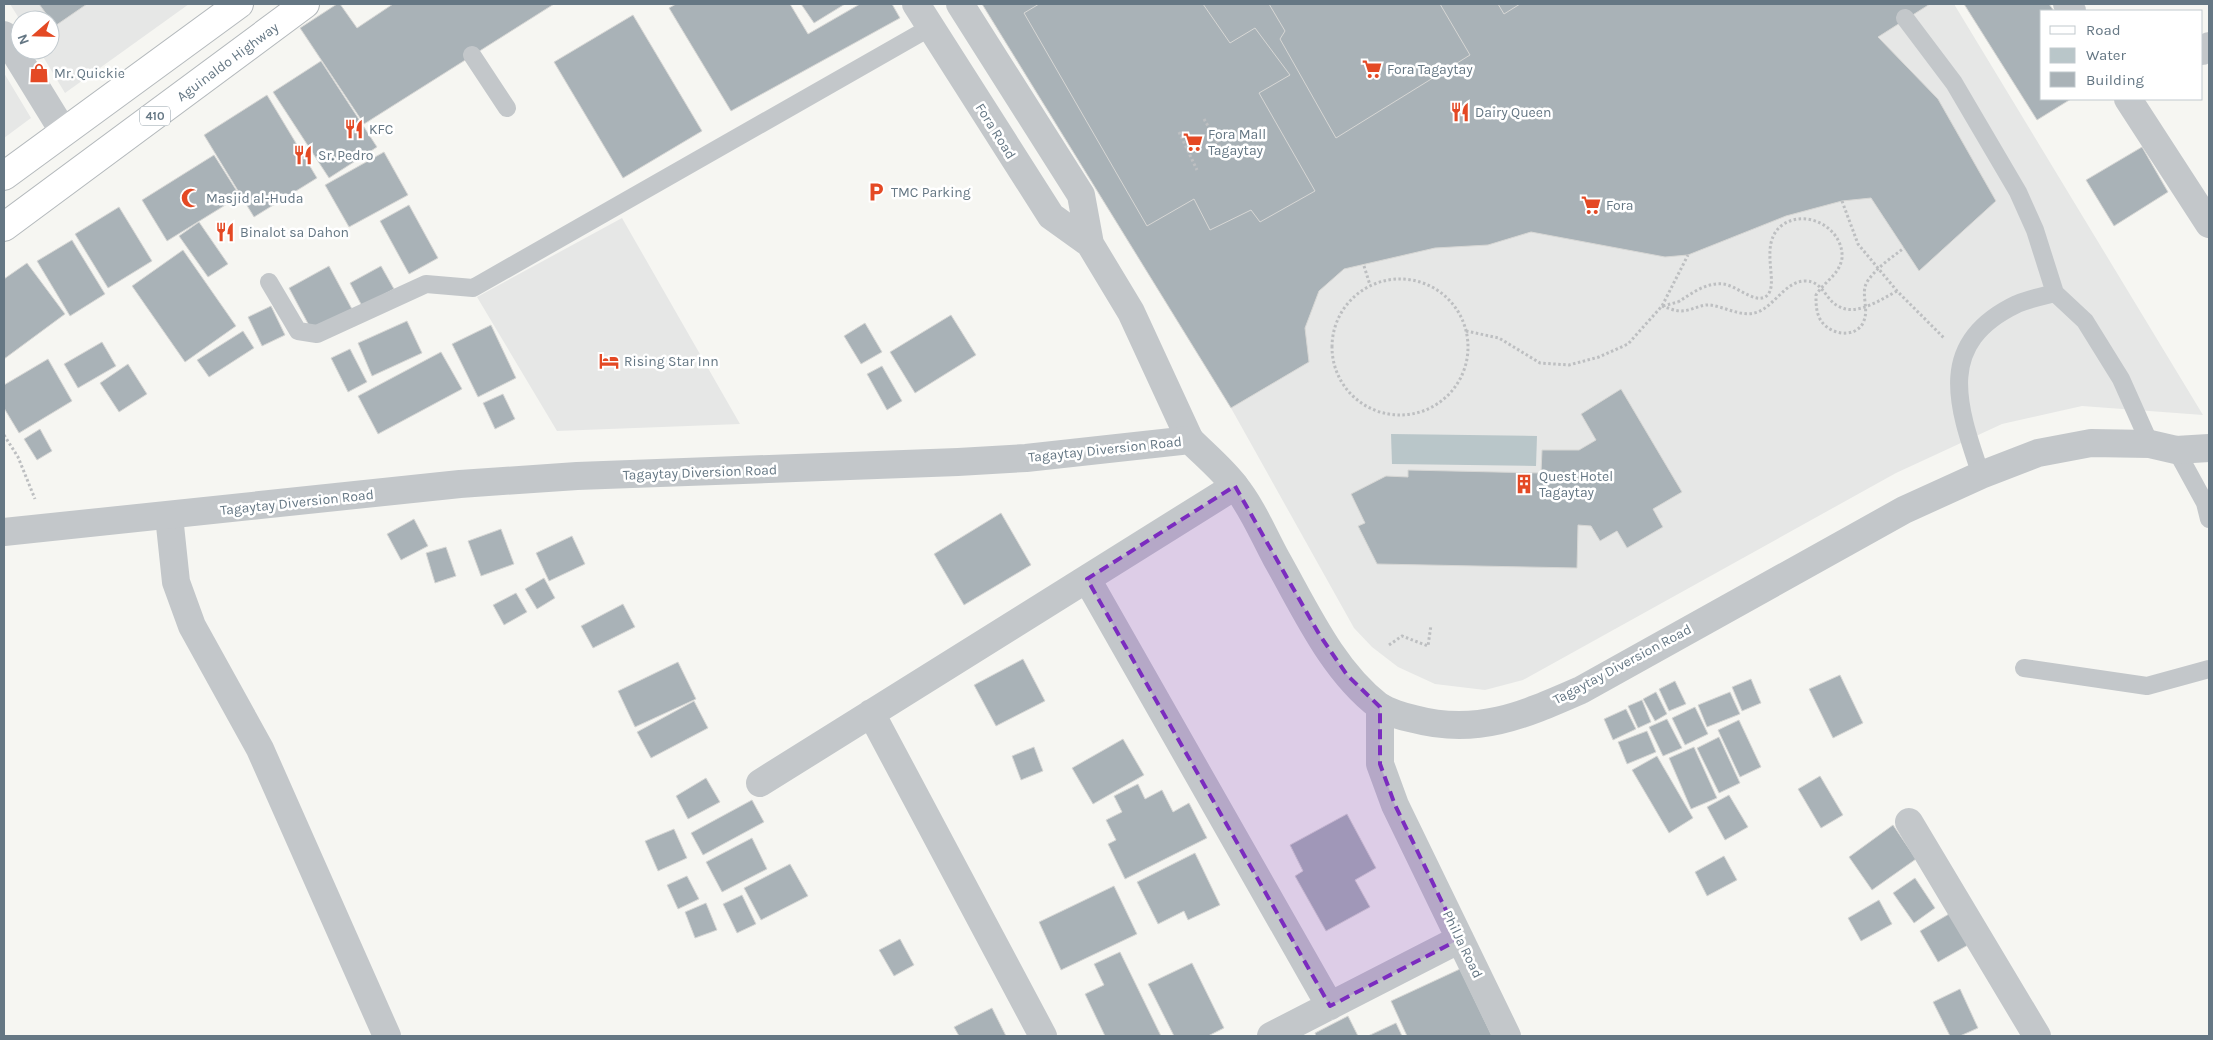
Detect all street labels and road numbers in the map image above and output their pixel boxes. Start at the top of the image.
street label: Aguinaldo Highway [173,18,282,105]
street label: Fora Road [972,100,1019,162]
road number: 410 [140,106,170,125]
street label: Tagaytay Diversion Road [1027,433,1183,466]
street label: Tagaytay Diversion Road [623,461,777,484]
street label: Tagaytay Diversion Road [219,486,375,519]
street label: Tagaytay Diversion Road [1550,621,1694,708]
street label: PhilJa Road [1439,908,1486,981]

